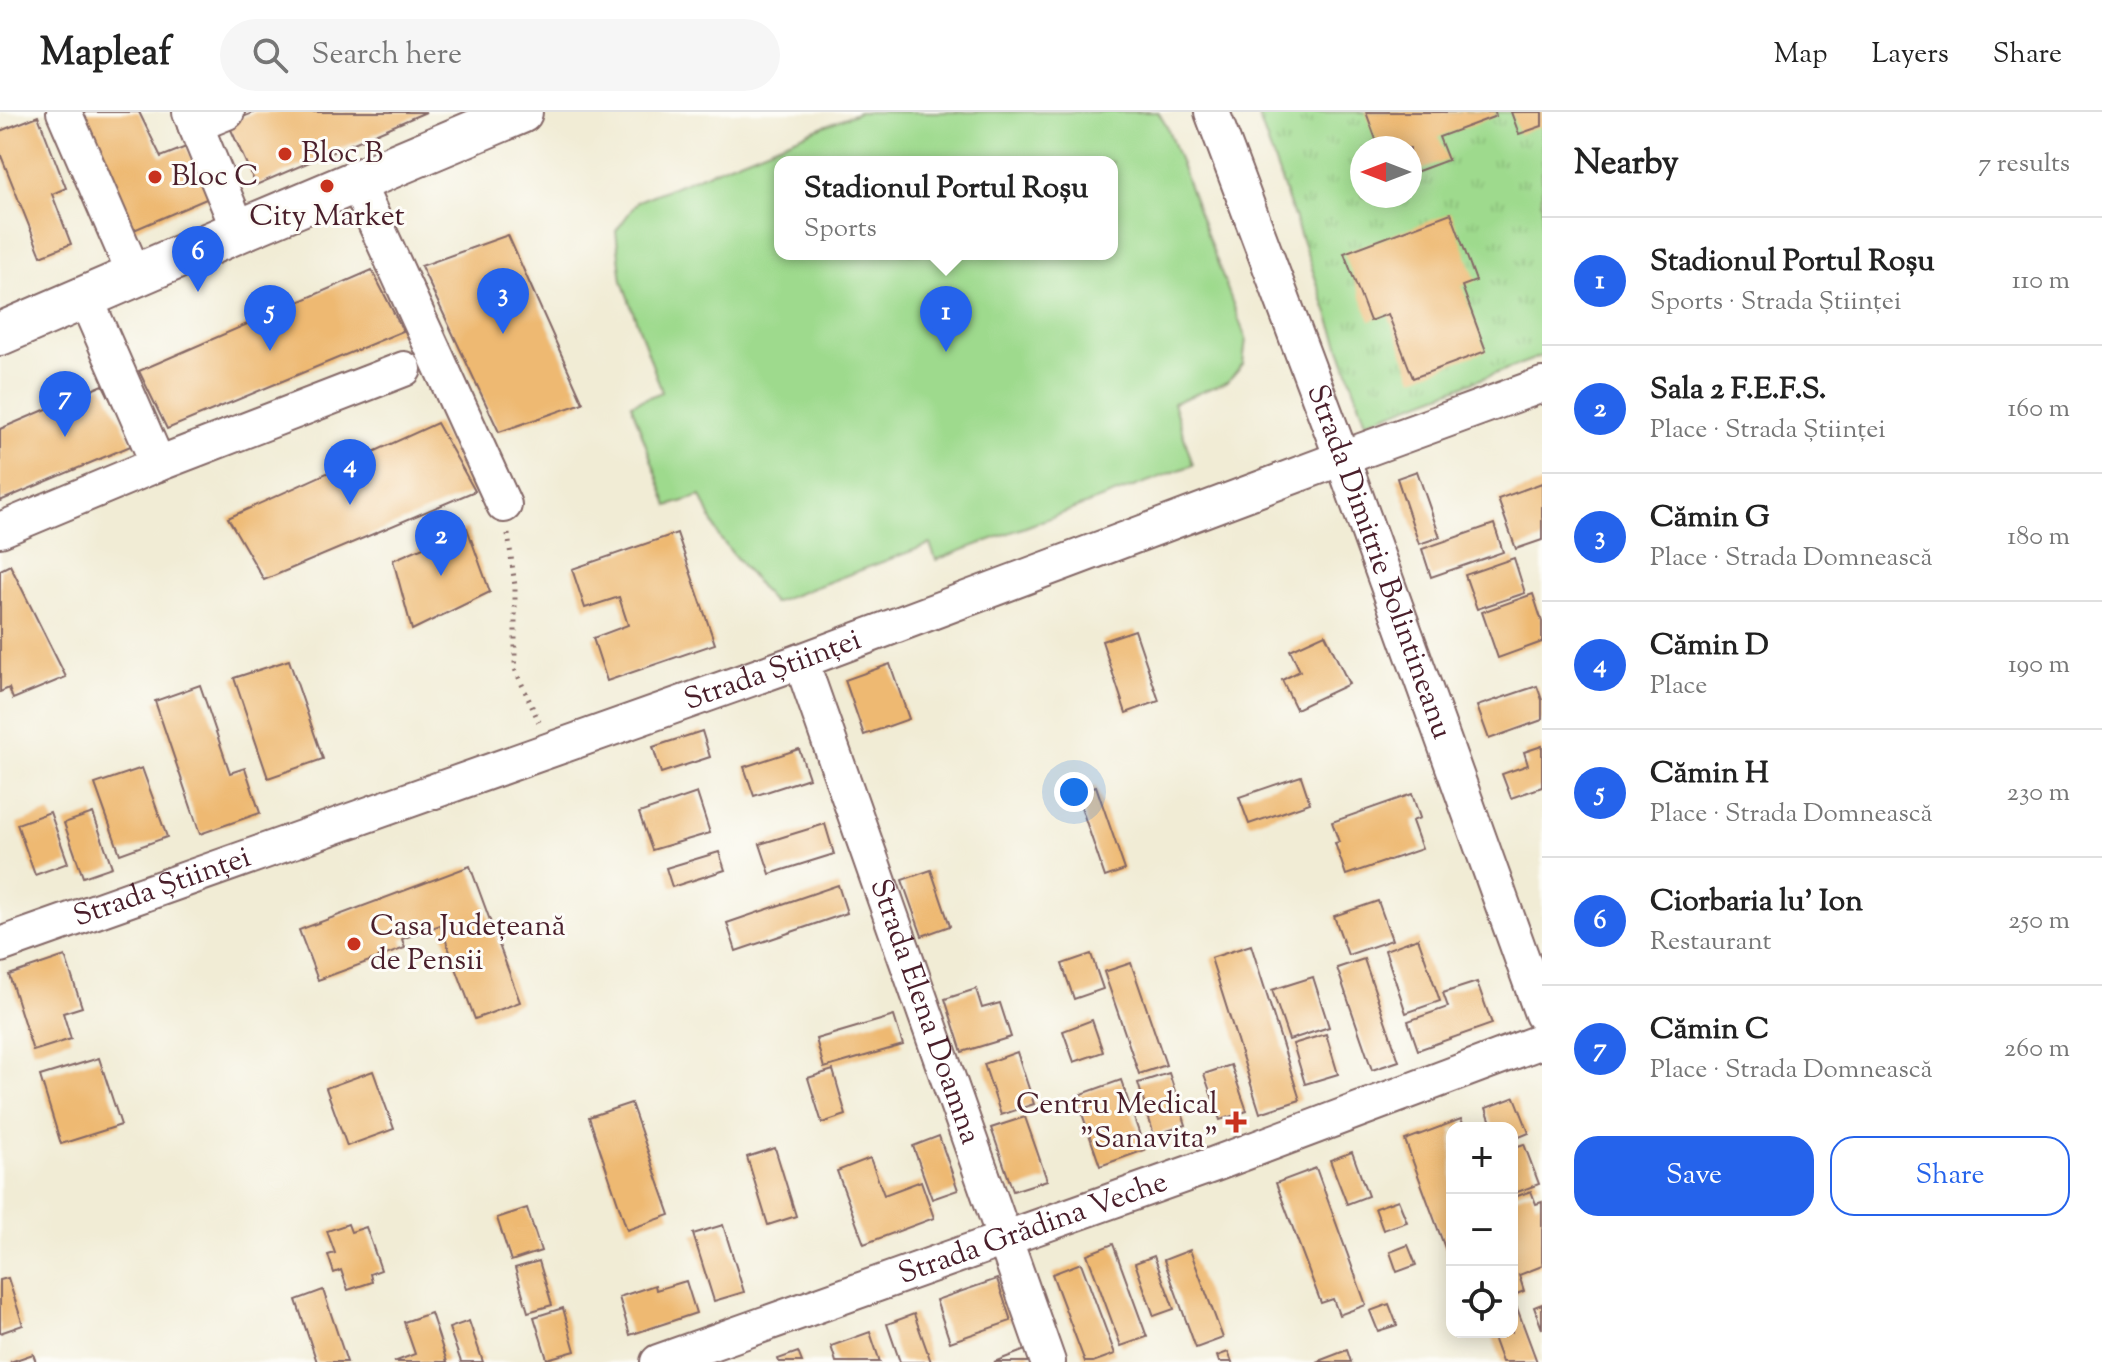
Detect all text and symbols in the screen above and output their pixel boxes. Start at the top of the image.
search box [220,19,780,91]
text: Mapleaf [40,28,172,82]
icon: search [248,33,292,77]
text: Search here [312,34,462,77]
text: Map [1774,35,1827,75]
text: Layers [1871,35,1949,75]
text: Share [1993,35,2062,75]
place label: Bloc B [301,133,383,176]
north arrow [1350,136,1422,208]
text: Nearby [1574,140,1679,189]
marker: Bloc B [276,145,294,163]
text: 7 results [1978,146,2070,183]
place label: Bloc C [171,156,258,199]
popup [774,156,1118,260]
marker: Bloc C [146,168,164,186]
text: Stadionul Portul Roșu [804,168,1088,211]
marker: City Market [318,177,336,195]
place label: City Market [249,196,405,239]
text: Sports [804,211,877,248]
pin: 6 [172,226,224,292]
text: Stadionul Portul Roșu [1650,241,1935,284]
text: 1 [1596,263,1604,300]
text: 110 m [2012,263,2070,300]
pin: 3 [477,268,529,334]
text: Sports · Strada Științei [1650,284,1901,321]
pin: 5 [244,285,296,351]
pin: 1 [920,286,972,352]
text: Sala 2 F.E.F.S. [1650,369,1826,412]
pin: 7 [39,371,91,437]
street label: Strada Dimitrie Bolintineanu [1295,379,1463,745]
text: 2 [1594,391,1606,428]
text: 160 m [2007,391,2070,428]
text: Place · Strada Științei [1650,412,1886,449]
pin: 4 [324,439,376,505]
text: Cămin G [1650,497,1770,540]
pin: 2 [415,510,467,576]
text: 3 [1595,519,1605,556]
text: 180 m [2007,519,2070,556]
text: Place · Strada Domnească [1650,540,1933,577]
street label: Strada Științei [678,619,867,722]
text: Cămin D [1650,625,1769,668]
text: 4 [1593,647,1607,684]
text: 190 m [2008,647,2070,684]
text: Place [1650,668,1707,705]
text: Cămin H [1650,753,1769,796]
your location [1054,772,1094,812]
text: 5 [1596,775,1604,812]
text: 230 m [2007,775,2070,812]
text: Place · Strada Domnească [1650,796,1933,833]
street label: Strada Științei [68,836,257,939]
street label: Strada Elena Doamna [858,873,991,1151]
text: Ciorbaria lu’ Ion [1650,881,1863,924]
text: 6 [1594,903,1606,940]
text: 250 m [2008,903,2070,940]
place label: Casa Județeană de Pensii [370,906,566,983]
text: Restaurant [1650,924,1771,961]
marker: Casa Județeană de Pensii [345,935,363,953]
text: Cămin C [1650,1009,1769,1052]
text: 7 [1593,1031,1607,1068]
text: 260 m [2004,1031,2070,1068]
text: Place · Strada Domnească [1650,1052,1933,1089]
place label: Centru Medical "Sanavita" [1016,1084,1218,1161]
marker: Centru Medical "Sanavita" [1225,1111,1247,1133]
map controls [1446,1122,1518,1338]
button: + [1446,1122,1518,1194]
button: Save [1574,1136,1814,1216]
button: Share [1830,1136,2070,1216]
street label: Strada Grădina Veche [893,1161,1173,1296]
button: − [1446,1194,1518,1266]
button: locate [1446,1266,1518,1338]

